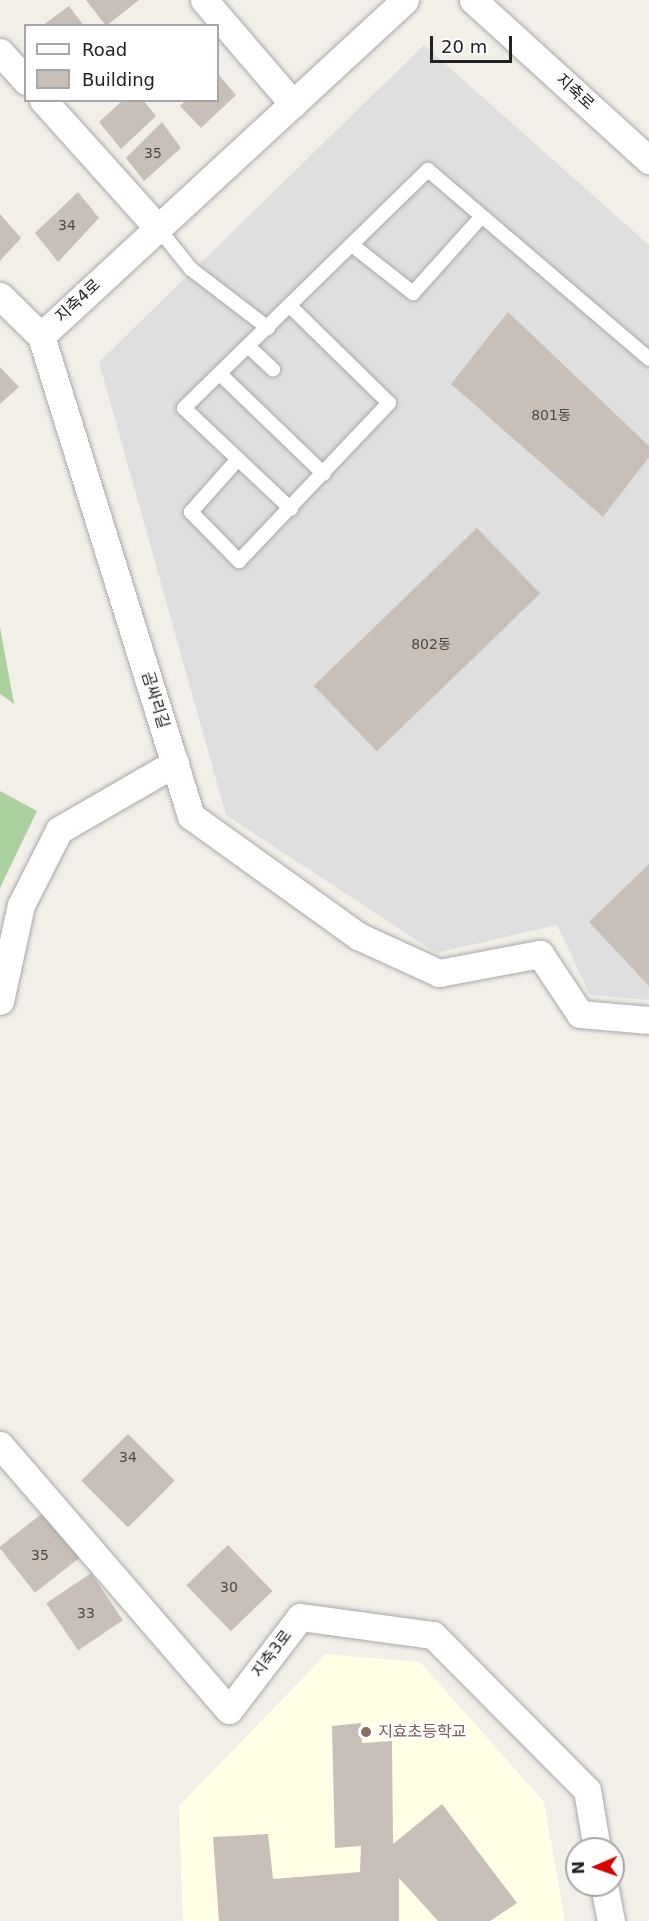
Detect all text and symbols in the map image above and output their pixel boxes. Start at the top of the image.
legend [24,24,219,102]
scale bar [433,24,516,62]
text: 20 m [441,36,487,57]
text: Road [82,39,127,60]
text: Building [82,69,155,90]
street label: 지축로 [552,70,598,114]
house number: 35 [144,145,162,161]
house number: 34 [58,217,76,233]
street label: 지축4로 [52,275,104,327]
house number: 801동 [531,407,571,423]
house number: 802동 [411,636,451,652]
street label: 곰싸리길 [137,669,173,731]
house number: 34 [119,1449,137,1465]
house number: 35 [31,1547,49,1563]
house number: 30 [220,1579,238,1595]
house number: 33 [77,1605,95,1621]
street label: 지축3로 [248,1627,296,1681]
place label: 지효초등학교 [378,1722,466,1742]
marker: 지효초등학교 [359,1725,373,1739]
north arrow [565,1837,625,1897]
text: N [569,1861,588,1875]

